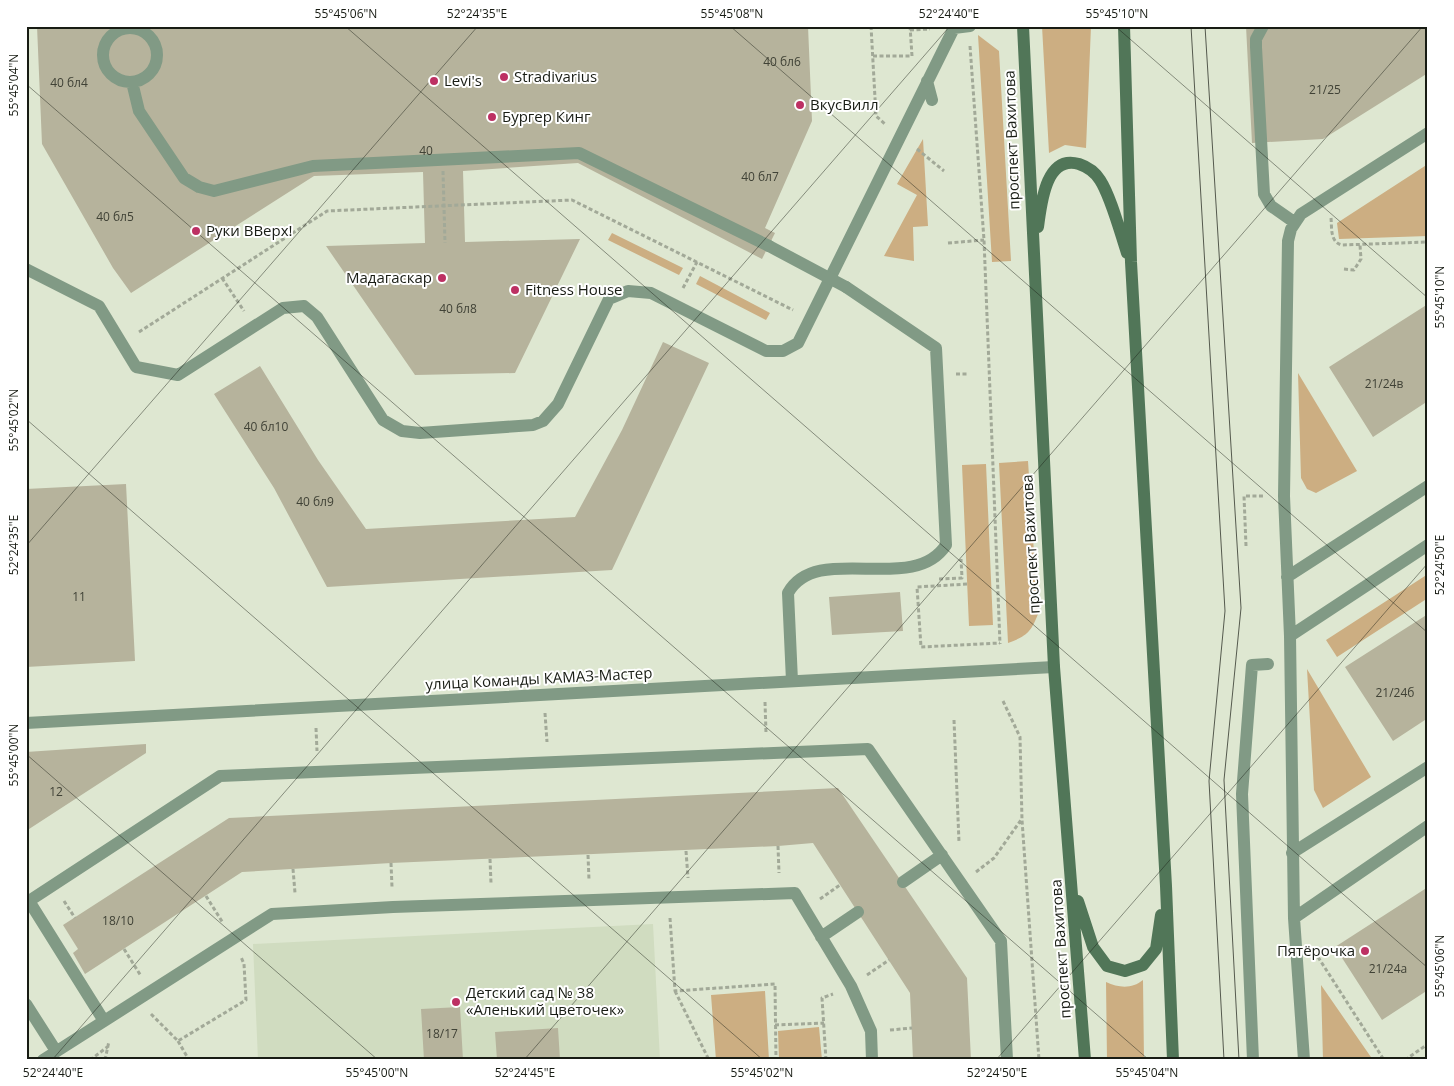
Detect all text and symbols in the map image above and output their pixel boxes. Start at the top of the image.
text: 55°45'06"N [315,5,377,22]
text: 52°24'35"E [447,5,507,22]
text: 55°45'08"N [701,5,763,22]
text: 52°24'40"E [919,5,979,22]
text: 55°45'10"N [1086,5,1148,22]
house number: 40 бл6 [763,53,801,70]
text: 55°45'04"N [5,54,22,116]
place label: Stradivarius [514,66,597,86]
place label: Levi's [444,70,482,90]
street label: проспект Вахитова [999,70,1023,210]
marker: Stradivarius [498,71,510,83]
house number: 40 бл4 [50,74,88,91]
marker: Levi's [428,75,440,87]
house number: 21/25 [1309,81,1341,98]
place label: ВкусВилл [810,94,879,114]
marker: ВкусВилл [794,99,806,111]
place label: Бургер Кинг [502,106,591,126]
marker: Бургер Кинг [486,111,498,123]
house number: 40 [419,142,433,159]
house number: 40 бл7 [741,168,779,185]
house number: 40 бл5 [96,208,134,225]
place label: Руки ВВерх! [206,220,293,240]
marker: Руки ВВерх! [190,225,202,237]
text: 55°45'10"N [1431,266,1448,328]
place label: Мадагаскар [346,267,432,287]
marker: Мадагаскар [436,272,448,284]
place label: Fitness House [525,279,623,299]
marker: Fitness House [509,284,521,296]
house number: 40 бл8 [439,300,477,317]
house number: 21/24в [1365,375,1403,392]
text: 55°45'02"N [5,389,22,451]
house number: 40 бл10 [244,418,288,435]
street label: проспект Вахитова [1016,474,1044,614]
house number: 40 бл9 [296,493,334,510]
text: 52°24'35"E [5,515,22,575]
text: 52°24'50"E [1431,535,1448,595]
house number: 11 [72,588,86,605]
street label: улица Команды КАМАЗ-Мастер [425,662,653,694]
house number: 21/24б [1376,684,1414,701]
text: 55°45'00"N [5,724,22,786]
house number: 12 [49,783,63,800]
street label: проспект Вахитова [1045,879,1075,1019]
house number: 18/10 [102,912,134,929]
text: 55°45'06"N [1431,935,1448,997]
place label: Пятёрочка [1277,940,1355,960]
marker: Пятёрочка [1359,945,1371,957]
house number: 21/24а [1369,960,1407,977]
place label: Детский сад № 38 «Аленький цветочек» [466,982,624,1019]
marker: Детский сад № 38 «Аленький цветочек» [450,996,462,1008]
house number: 18/17 [426,1025,458,1042]
text: 52°24'40"E [23,1064,83,1081]
text: 55°45'00"N [346,1064,408,1081]
text: 52°24'45"E [495,1064,555,1081]
text: 55°45'02"N [731,1064,793,1081]
text: 52°24'50"E [967,1064,1027,1081]
text: 55°45'04"N [1116,1064,1178,1081]

